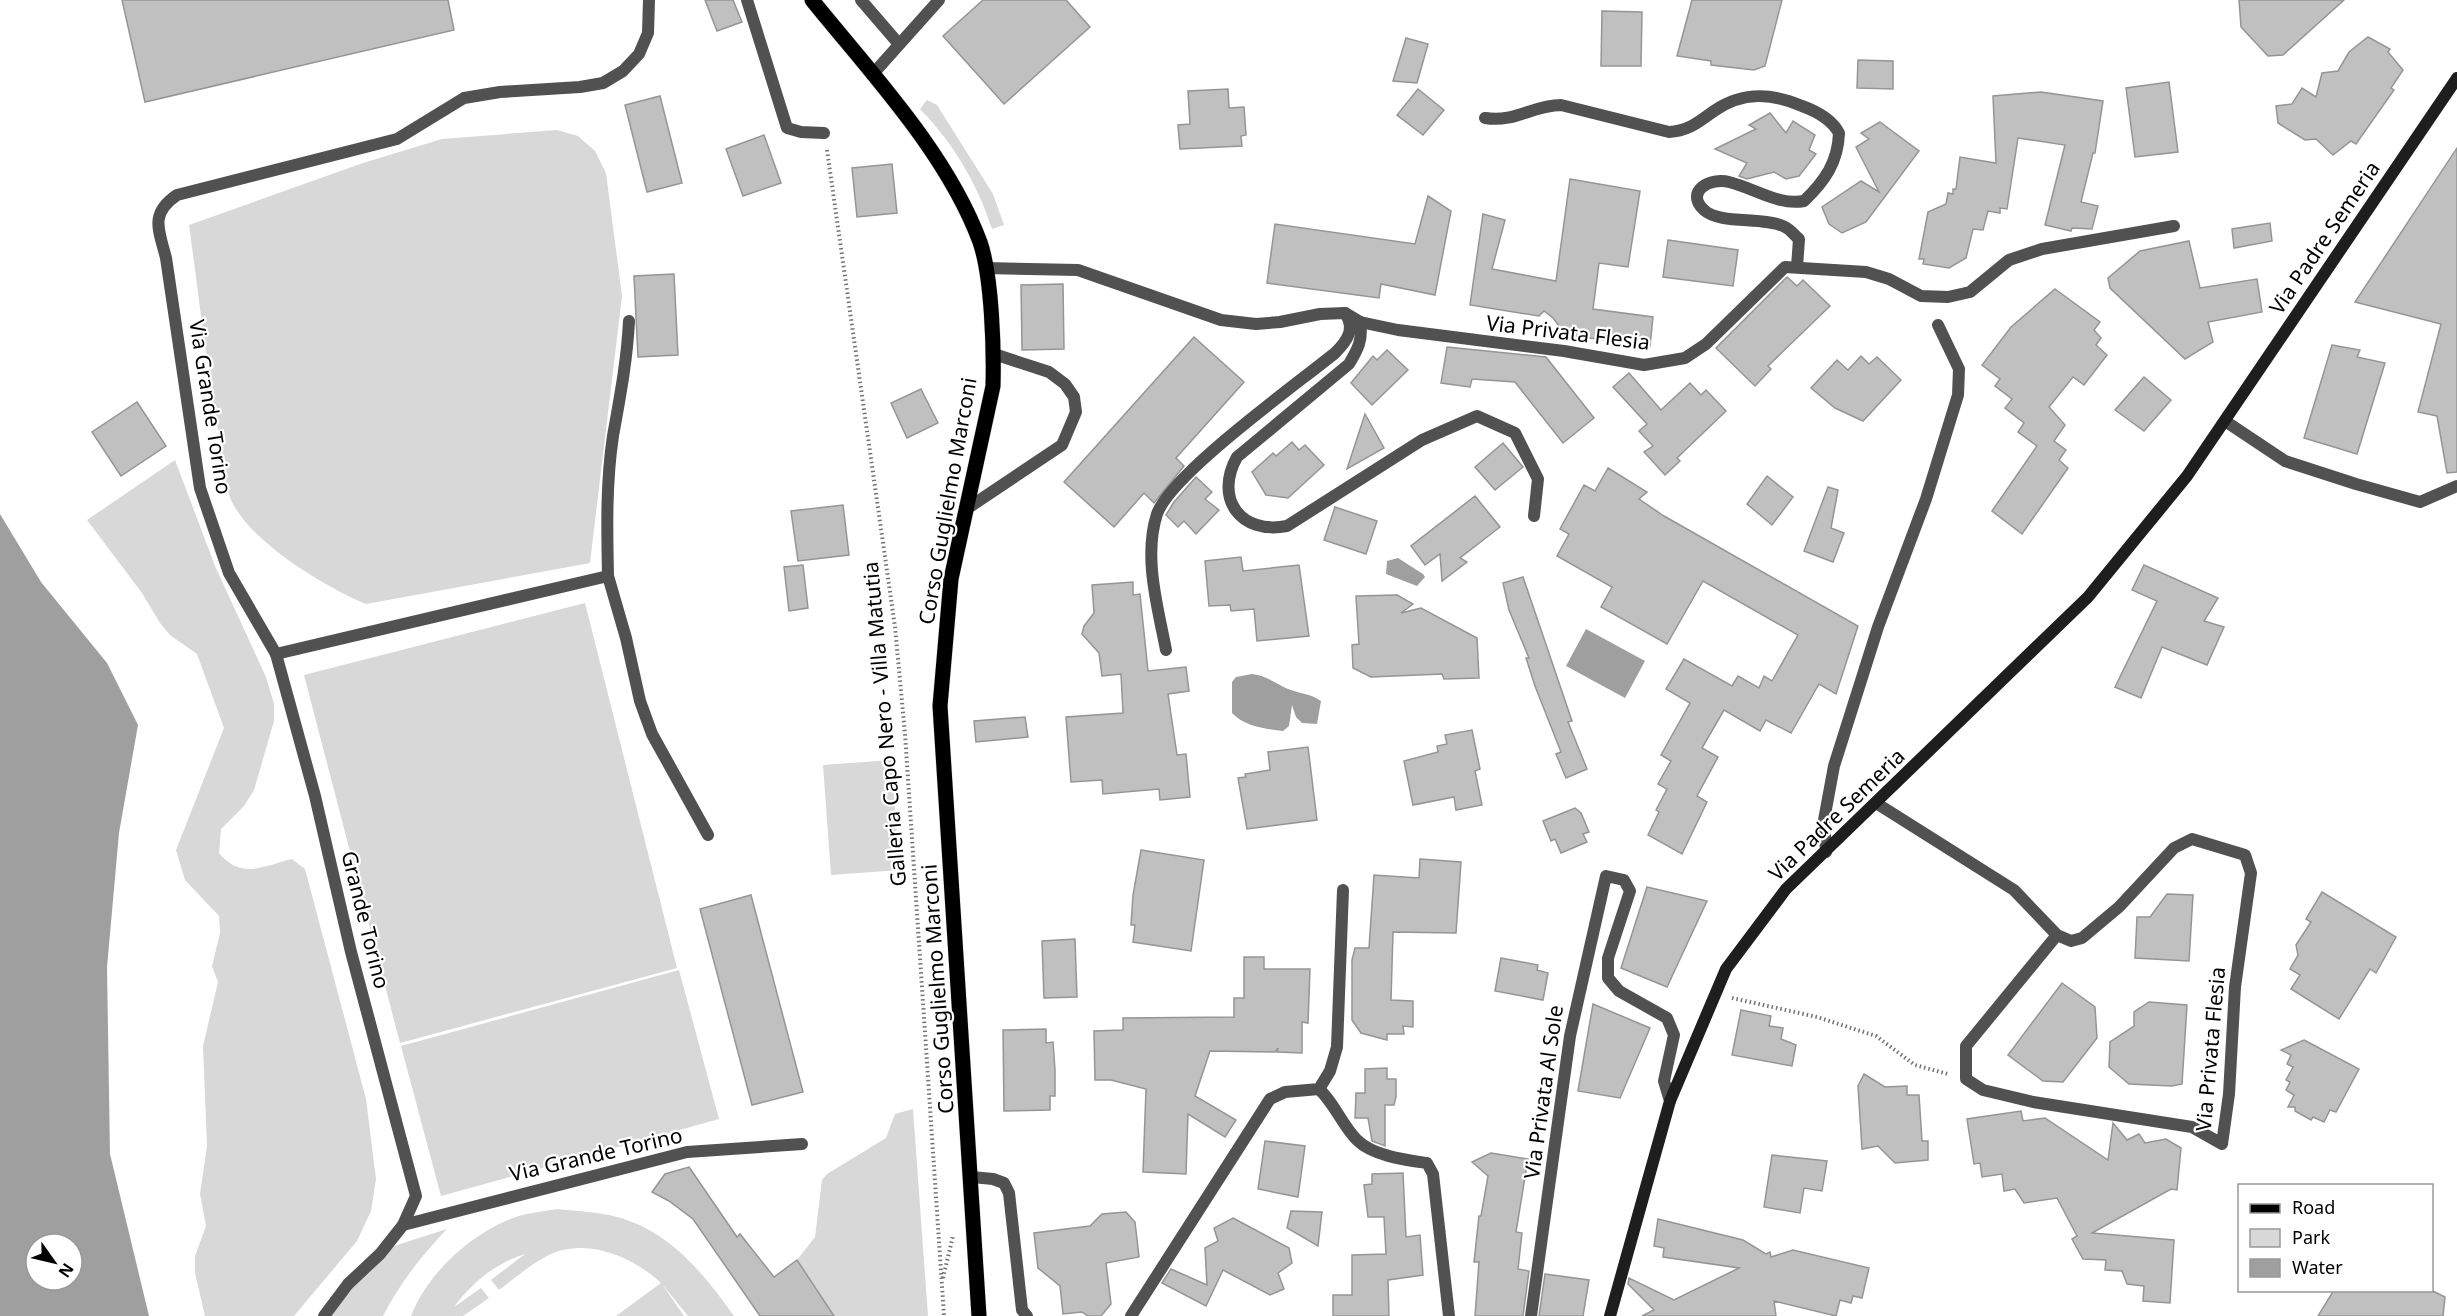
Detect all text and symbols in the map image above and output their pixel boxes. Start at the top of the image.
street label: Via Padre Semeria [2263,155,2386,319]
street label: Via Privata Flesia [1485,308,1652,356]
street label: Via Grande Torino [183,318,239,496]
street label: Corso Guglielmo Marconi [912,375,983,626]
street label: Galleria Capo Nero - Villa Matutia [856,561,912,888]
street label: Via Padre Semeria [1762,742,1910,887]
street label: Grande Torino [335,848,397,992]
street label: Corso Guglielmo Marconi [914,863,960,1115]
street label: Via Privata Flesia [2189,966,2231,1132]
street label: Via Privata Al Sole [1517,1003,1569,1181]
street label: Via Grande Torino [507,1121,685,1188]
legend [2238,1184,2433,1292]
text: Road [2292,1195,2335,1219]
text: Park [2292,1225,2330,1249]
north arrow [24,1232,84,1292]
text: Water [2292,1255,2343,1279]
text: N [54,1259,79,1282]

